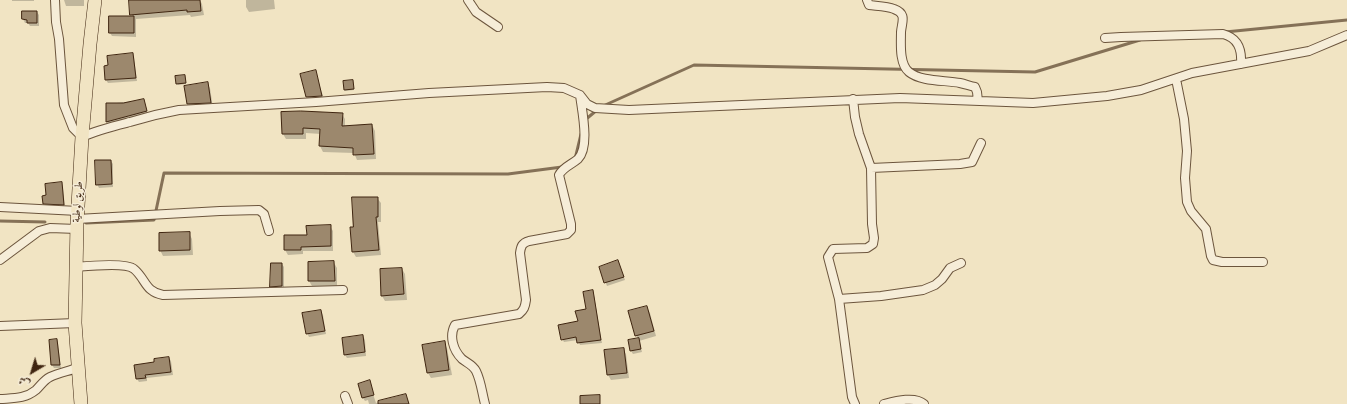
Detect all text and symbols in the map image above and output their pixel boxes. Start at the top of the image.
street label: طريق لوطية [70,181,86,223]
north arrow [12,352,52,392]
text: ش [16,373,33,390]

